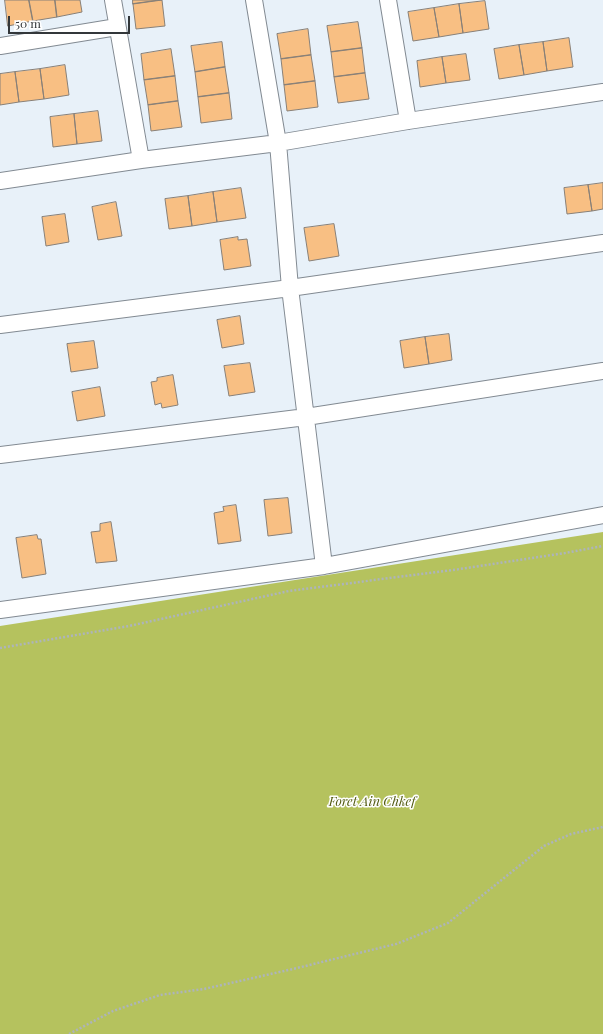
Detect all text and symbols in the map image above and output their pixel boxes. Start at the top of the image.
scale bar [10,8,132,34]
text: 50 m [15,15,41,31]
park label: Foret Ain Chkef [329,794,415,810]

